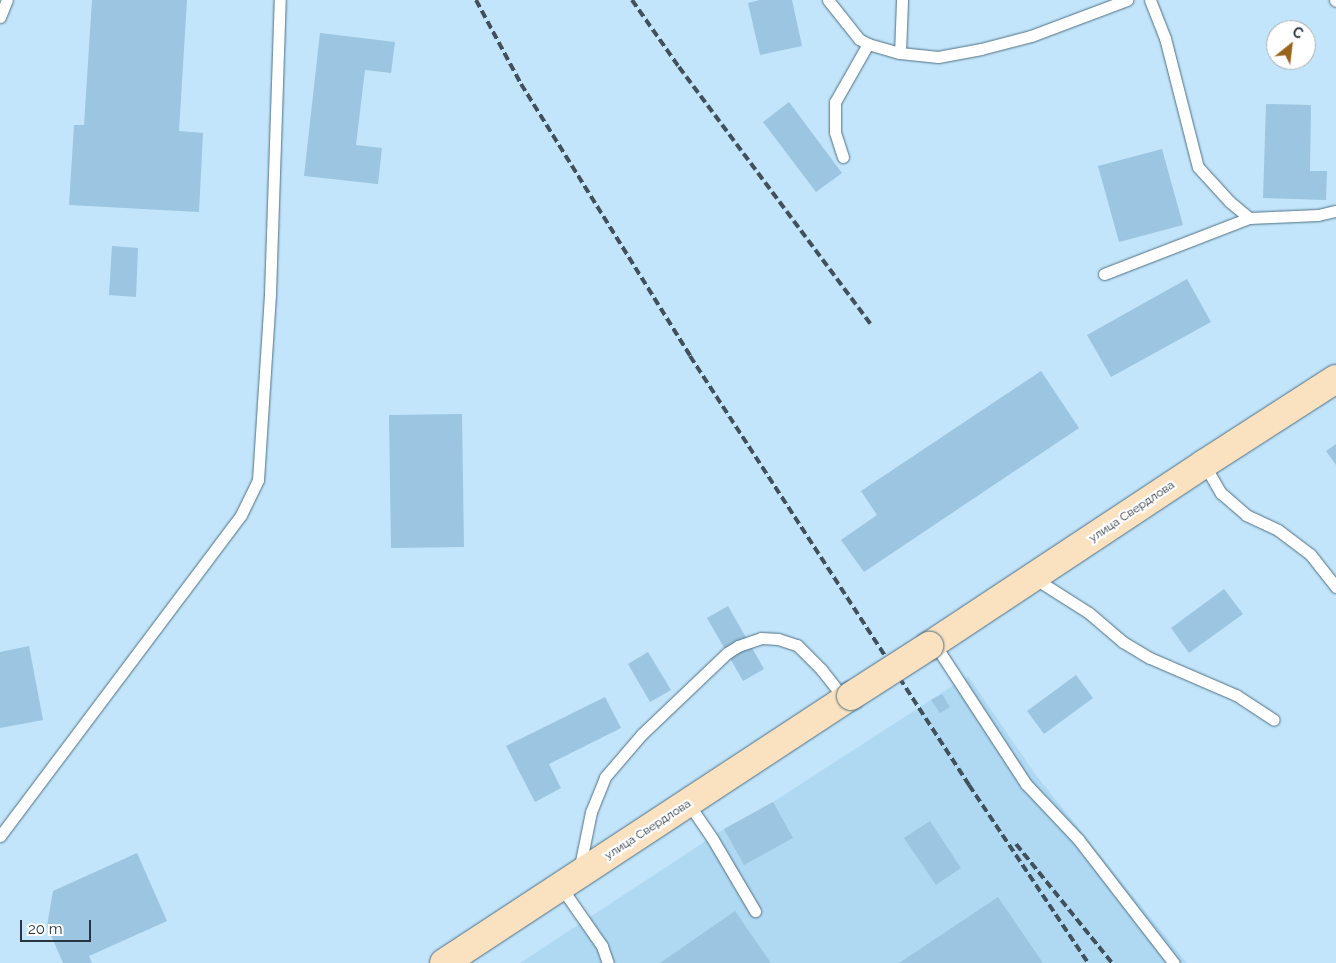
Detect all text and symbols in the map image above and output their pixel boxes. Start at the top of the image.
north arrow [1266,20,1316,70]
text: С [1290,23,1306,42]
street label: улица Свердлова [1087,478,1177,546]
street label: улица Свердлова [602,797,694,863]
scale bar [22,910,94,942]
text: 20 m [28,920,63,938]

